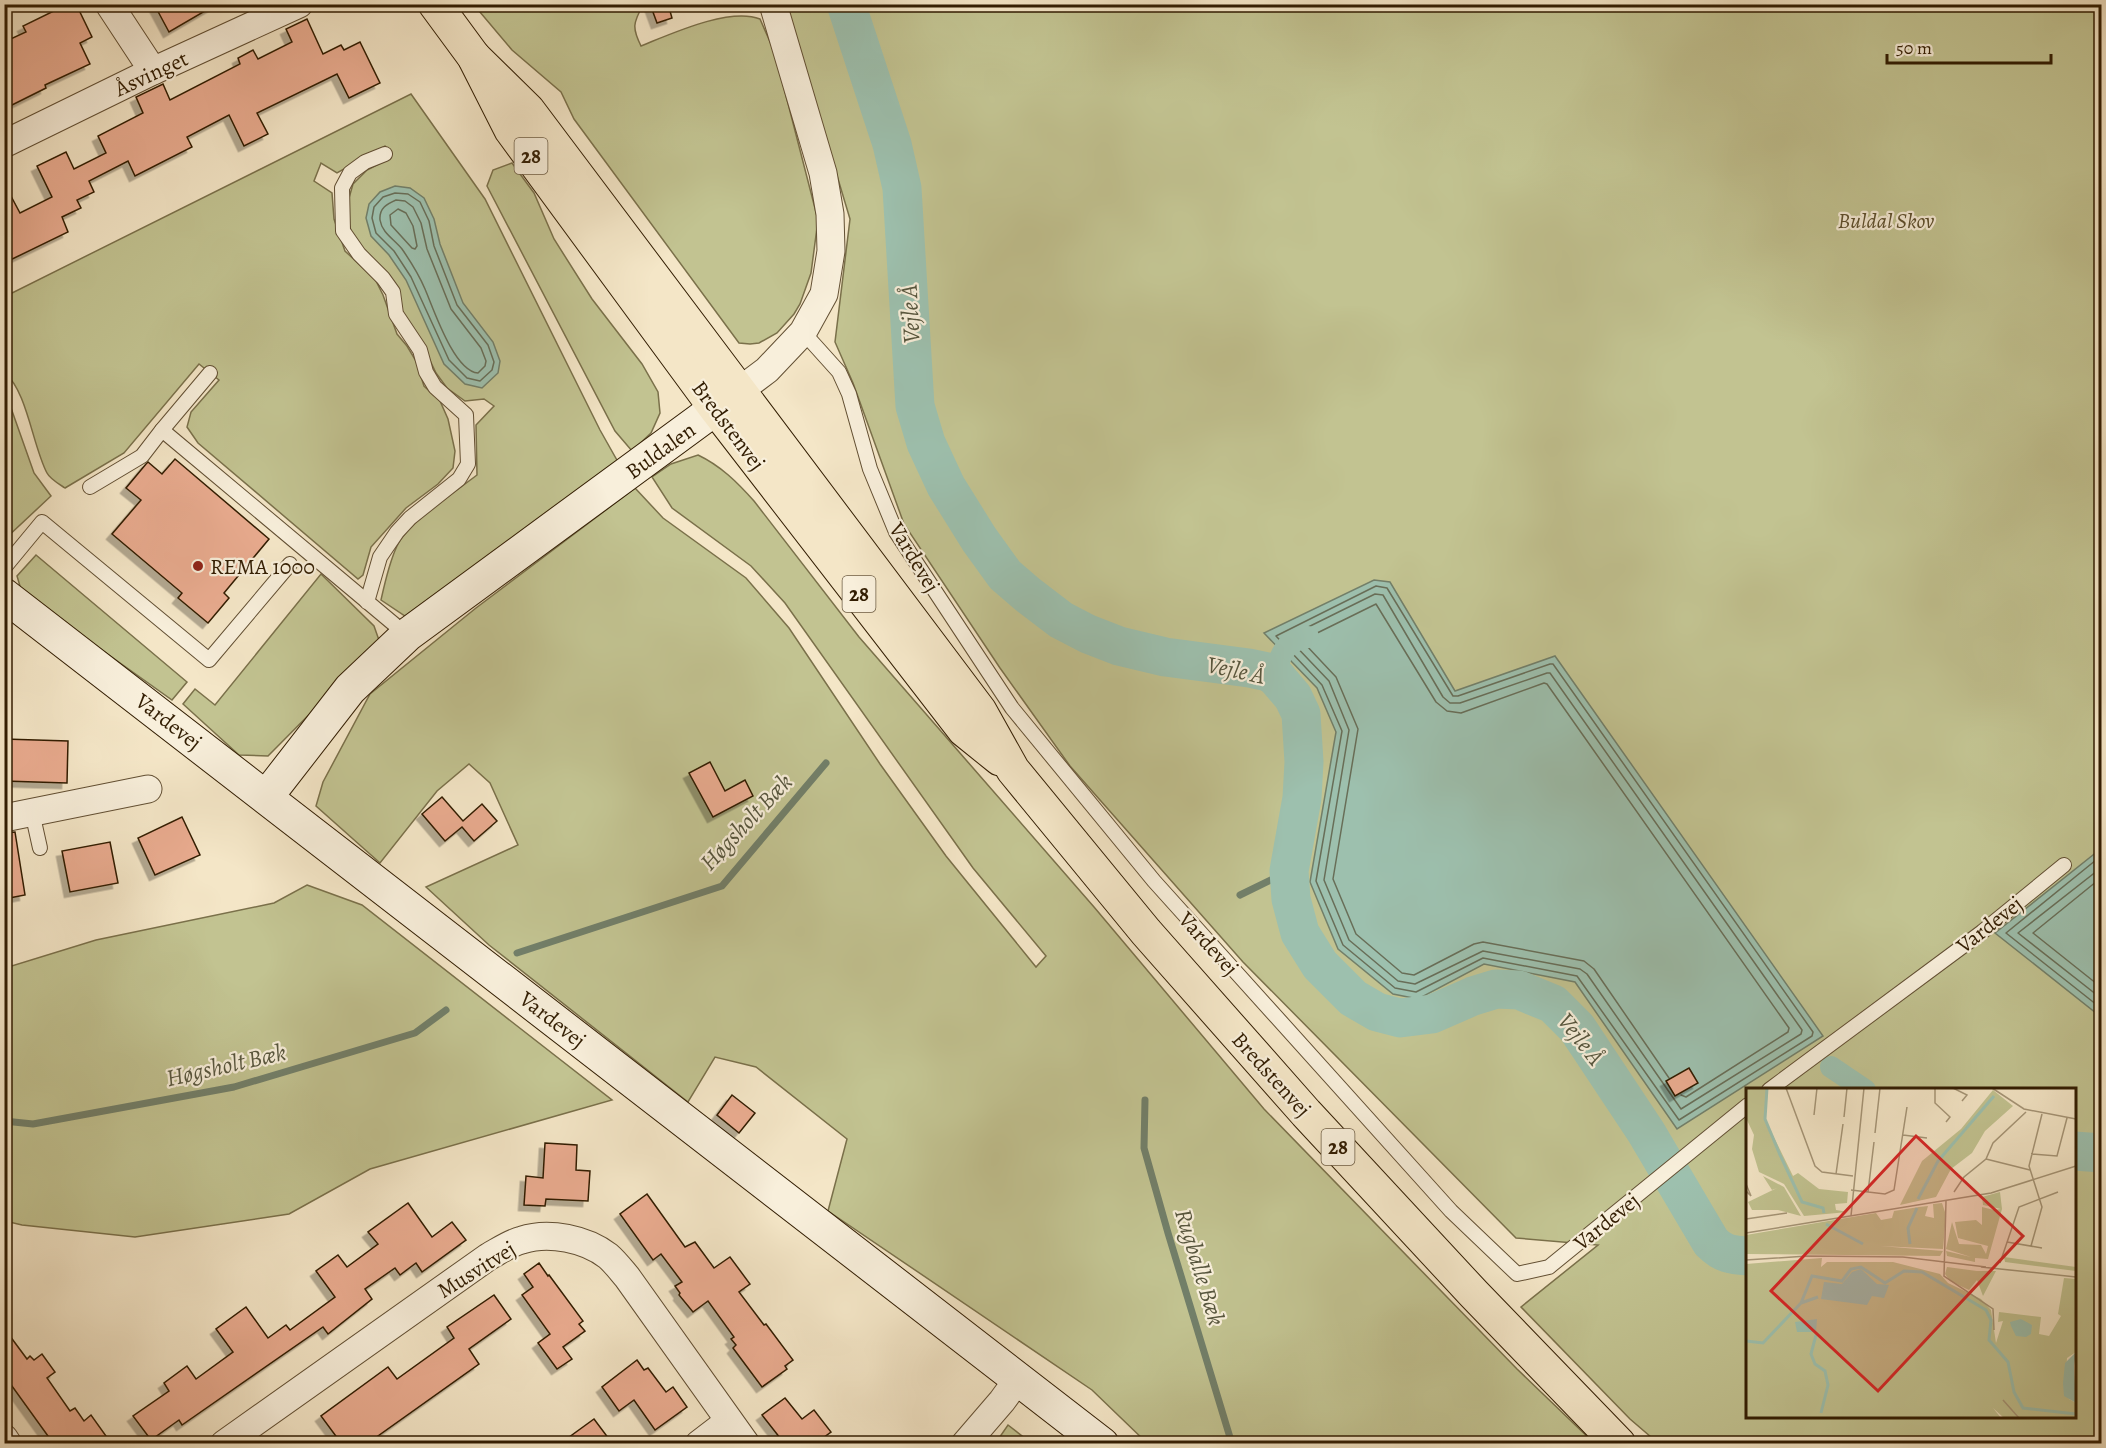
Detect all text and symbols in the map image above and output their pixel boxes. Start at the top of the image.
scale bar [1887,27,2050,65]
text: 50 m [1896,36,1932,60]
street label: Åsvinget [109,44,193,104]
road number: 28 [514,138,548,174]
park label: Buldal Skov [1838,206,1934,236]
water label: Vejle Å [892,283,928,344]
street label: Bredstenvej [685,375,772,477]
street label: Buldalen [620,415,702,486]
street label: Vardevej [881,516,947,598]
place label: REMA 1000 [210,552,315,582]
marker: REMA 1000 [191,559,205,573]
road number: 28 [842,576,876,612]
water label: Vejle Å [1204,648,1269,692]
street label: Vardevej [128,686,208,757]
water label: Høgsholt Bæk [693,766,800,878]
street label: Vardevej [1949,889,2029,961]
street label: Vardevej [1171,904,1245,982]
street label: Vardevej [512,984,592,1055]
water label: Vejle Å [1550,1006,1612,1073]
street label: Bredstenvej [1225,1026,1318,1124]
water label: Høgsholt Bæk [163,1036,289,1094]
inset map [1746,1088,2076,1418]
road number: 28 [1322,1129,1354,1165]
street label: Vardevej [1567,1186,1646,1258]
water label: Rugballe Bæk [1167,1205,1233,1330]
street label: Musvitvej [432,1234,521,1306]

